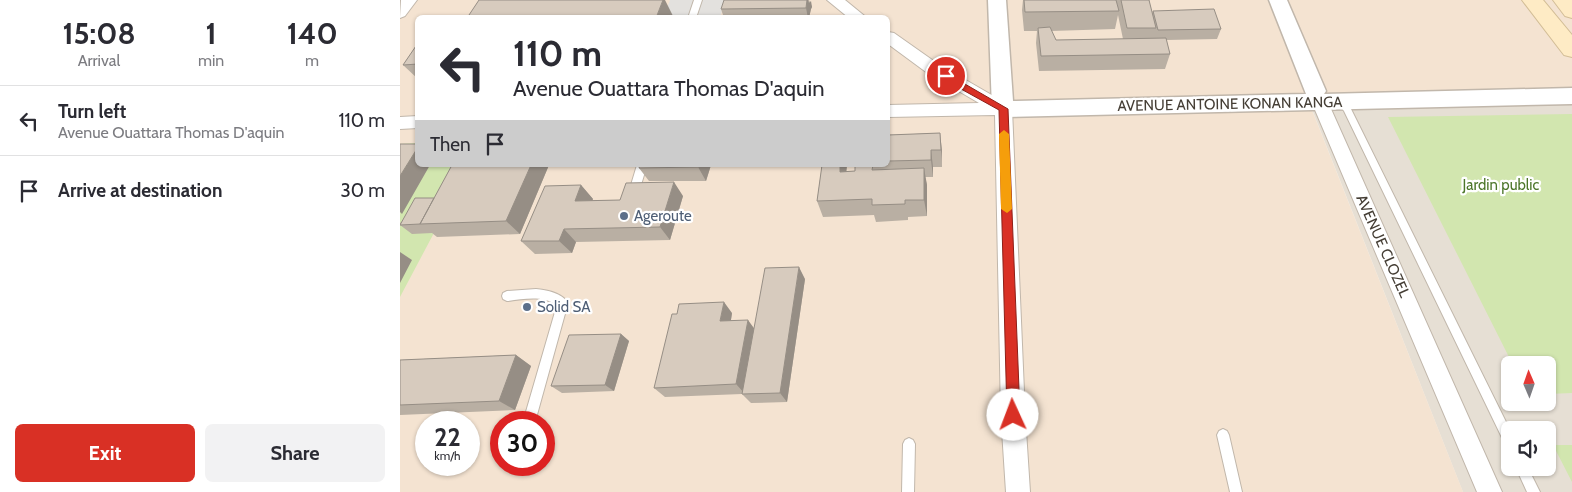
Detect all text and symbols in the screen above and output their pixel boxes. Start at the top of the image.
text: 15:08 [62,15,136,52]
text: 1 [206,15,217,52]
text: 140 [287,15,338,52]
text: 110 m [513,32,602,75]
icon: left [430,35,495,100]
text: Arrival [78,51,120,70]
text: min [198,51,224,70]
text: m [305,51,319,70]
pin [925,55,967,97]
icon: arrive [932,62,960,90]
text: Avenue Ouattara Thomas D'aquin [513,75,824,102]
street label: AVENUE ANTOINE KONAN KANGA [1117,93,1343,115]
text: Turn left [58,100,126,123]
icon: left [15,107,43,135]
text: 110 m [338,109,385,132]
text: Avenue Ouattara Thomas D'aquin [58,123,285,142]
icon: arrive [481,130,509,158]
text: Then [430,133,471,156]
park label: Jardin public [1462,176,1540,194]
icon: arrive [15,177,43,205]
text: Arrive at destination [58,179,222,202]
text: 30 m [341,179,385,202]
street label: AVENUE CLOZEL [1352,192,1414,301]
place label: Ageroute [634,207,692,225]
marker: Ageroute [618,210,630,222]
place label: Solid SA [537,298,591,316]
marker: Solid SA [521,301,533,313]
north arrow [1501,356,1556,411]
map controls [1501,356,1556,476]
position arrow [986,388,1038,440]
speed limit sign: 30 [490,411,555,476]
button: sound [1501,421,1556,476]
text: 22 [434,422,461,452]
button: Exit [15,424,195,482]
button: Share [205,424,385,482]
text: km/h [434,448,461,463]

